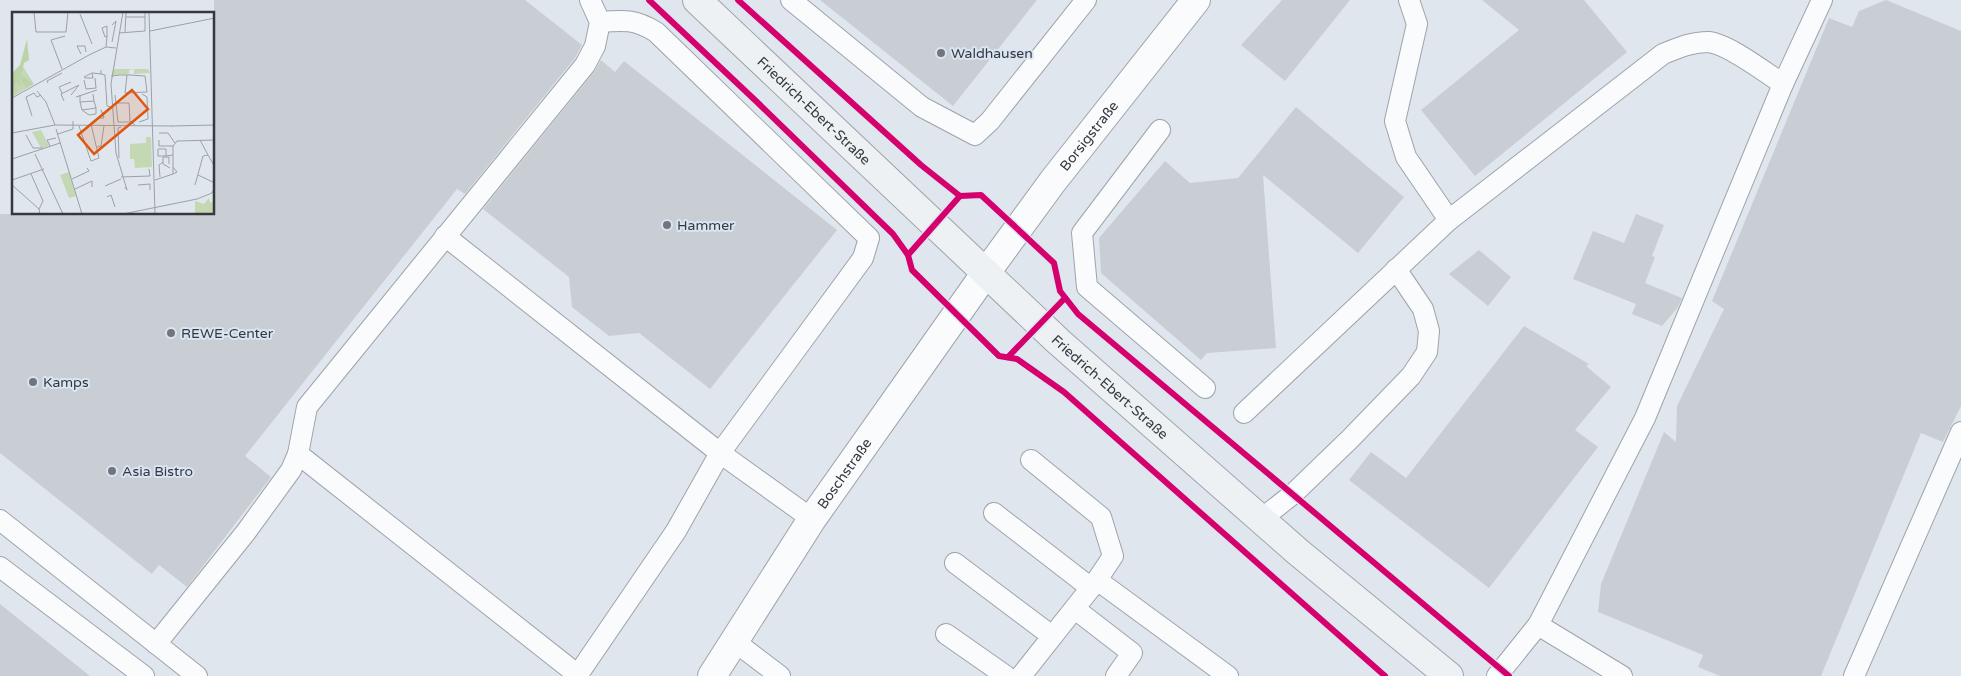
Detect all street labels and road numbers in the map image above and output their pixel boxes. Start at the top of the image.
street label: Friedrich-Ebert-Straße [753,53,874,169]
street label: Borsigstraße [1056,98,1122,174]
street label: Friedrich-Ebert-Straße [1048,331,1172,443]
street label: Boschstraße [814,435,875,512]

